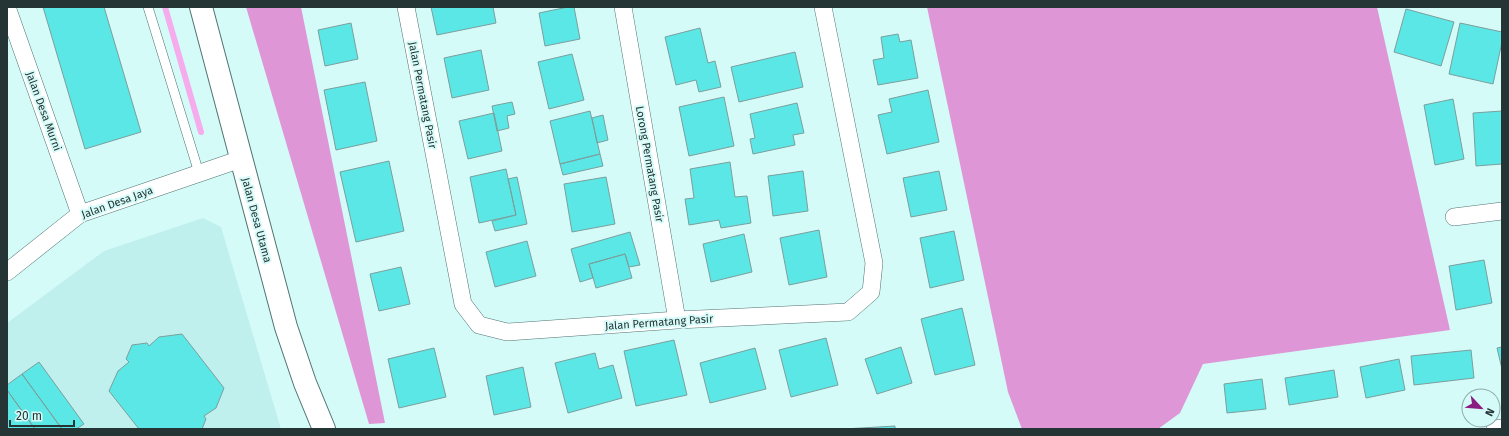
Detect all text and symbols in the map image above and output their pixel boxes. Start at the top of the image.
street label: Jalan Permatang Pasir [406,41,439,150]
street label: Jalan Desa Murni [23,70,64,153]
street label: Lorong Permatang Pasir [633,105,666,224]
street label: Jalan Desa Utama [239,176,274,264]
street label: Jalan Desa Jaya [80,184,155,221]
street label: Jalan Permatang Pasir [604,312,714,333]
north arrow [1461,388,1501,428]
scale bar [10,402,74,428]
text: N [1482,406,1497,418]
text: 20 m [16,409,42,423]

